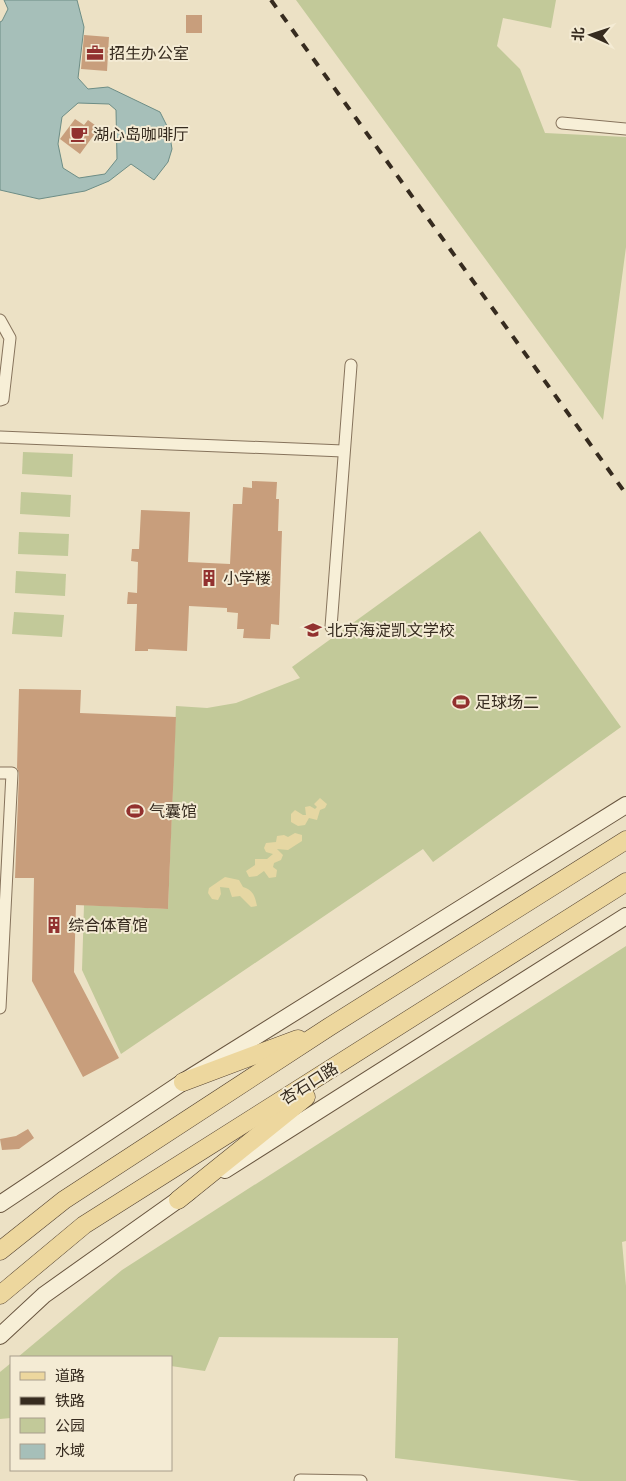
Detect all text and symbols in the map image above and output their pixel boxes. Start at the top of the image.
north arrow [566,10,616,60]
text: 北 [569,27,587,42]
office icon: 招生办公室 [85,43,105,63]
place label: 招生办公室 [109,43,189,63]
cafe icon: 湖心岛咖啡厅 [69,124,89,144]
place label: 湖心岛咖啡厅 [93,124,189,144]
building icon: 小学楼 [199,568,219,588]
place label: 小学楼 [223,568,271,588]
school or university icon: 北京海淀凯文学校 [303,620,323,640]
place label: 北京海淀凯文学校 [327,620,455,640]
sports icon: 足球场二 [451,692,471,712]
place label: 足球场二 [475,692,539,712]
sports icon: 气囊馆 [125,801,145,821]
place label: 气囊馆 [149,801,197,821]
building icon: 综合体育馆 [44,915,64,935]
place label: 综合体育馆 [68,915,148,935]
street label: 杏石口路 [277,1058,341,1108]
legend [10,1356,172,1471]
text: 道路 [55,1366,85,1385]
text: 铁路 [55,1391,85,1410]
text: 公园 [55,1416,85,1435]
text: 水域 [55,1441,85,1460]

